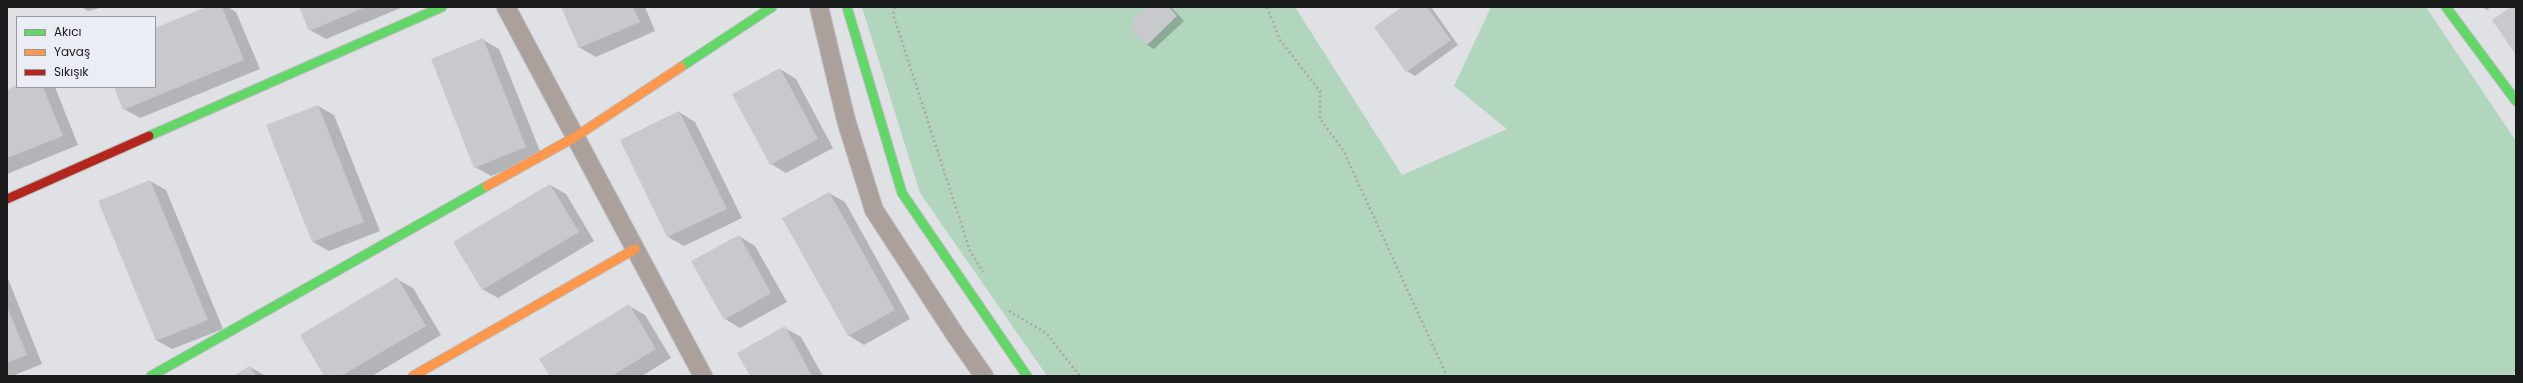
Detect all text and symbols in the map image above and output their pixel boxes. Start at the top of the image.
legend [16,16,156,88]
text: Akıcı [54,23,81,40]
text: Yavaş [54,43,90,60]
text: Sıkışık [54,63,89,80]

